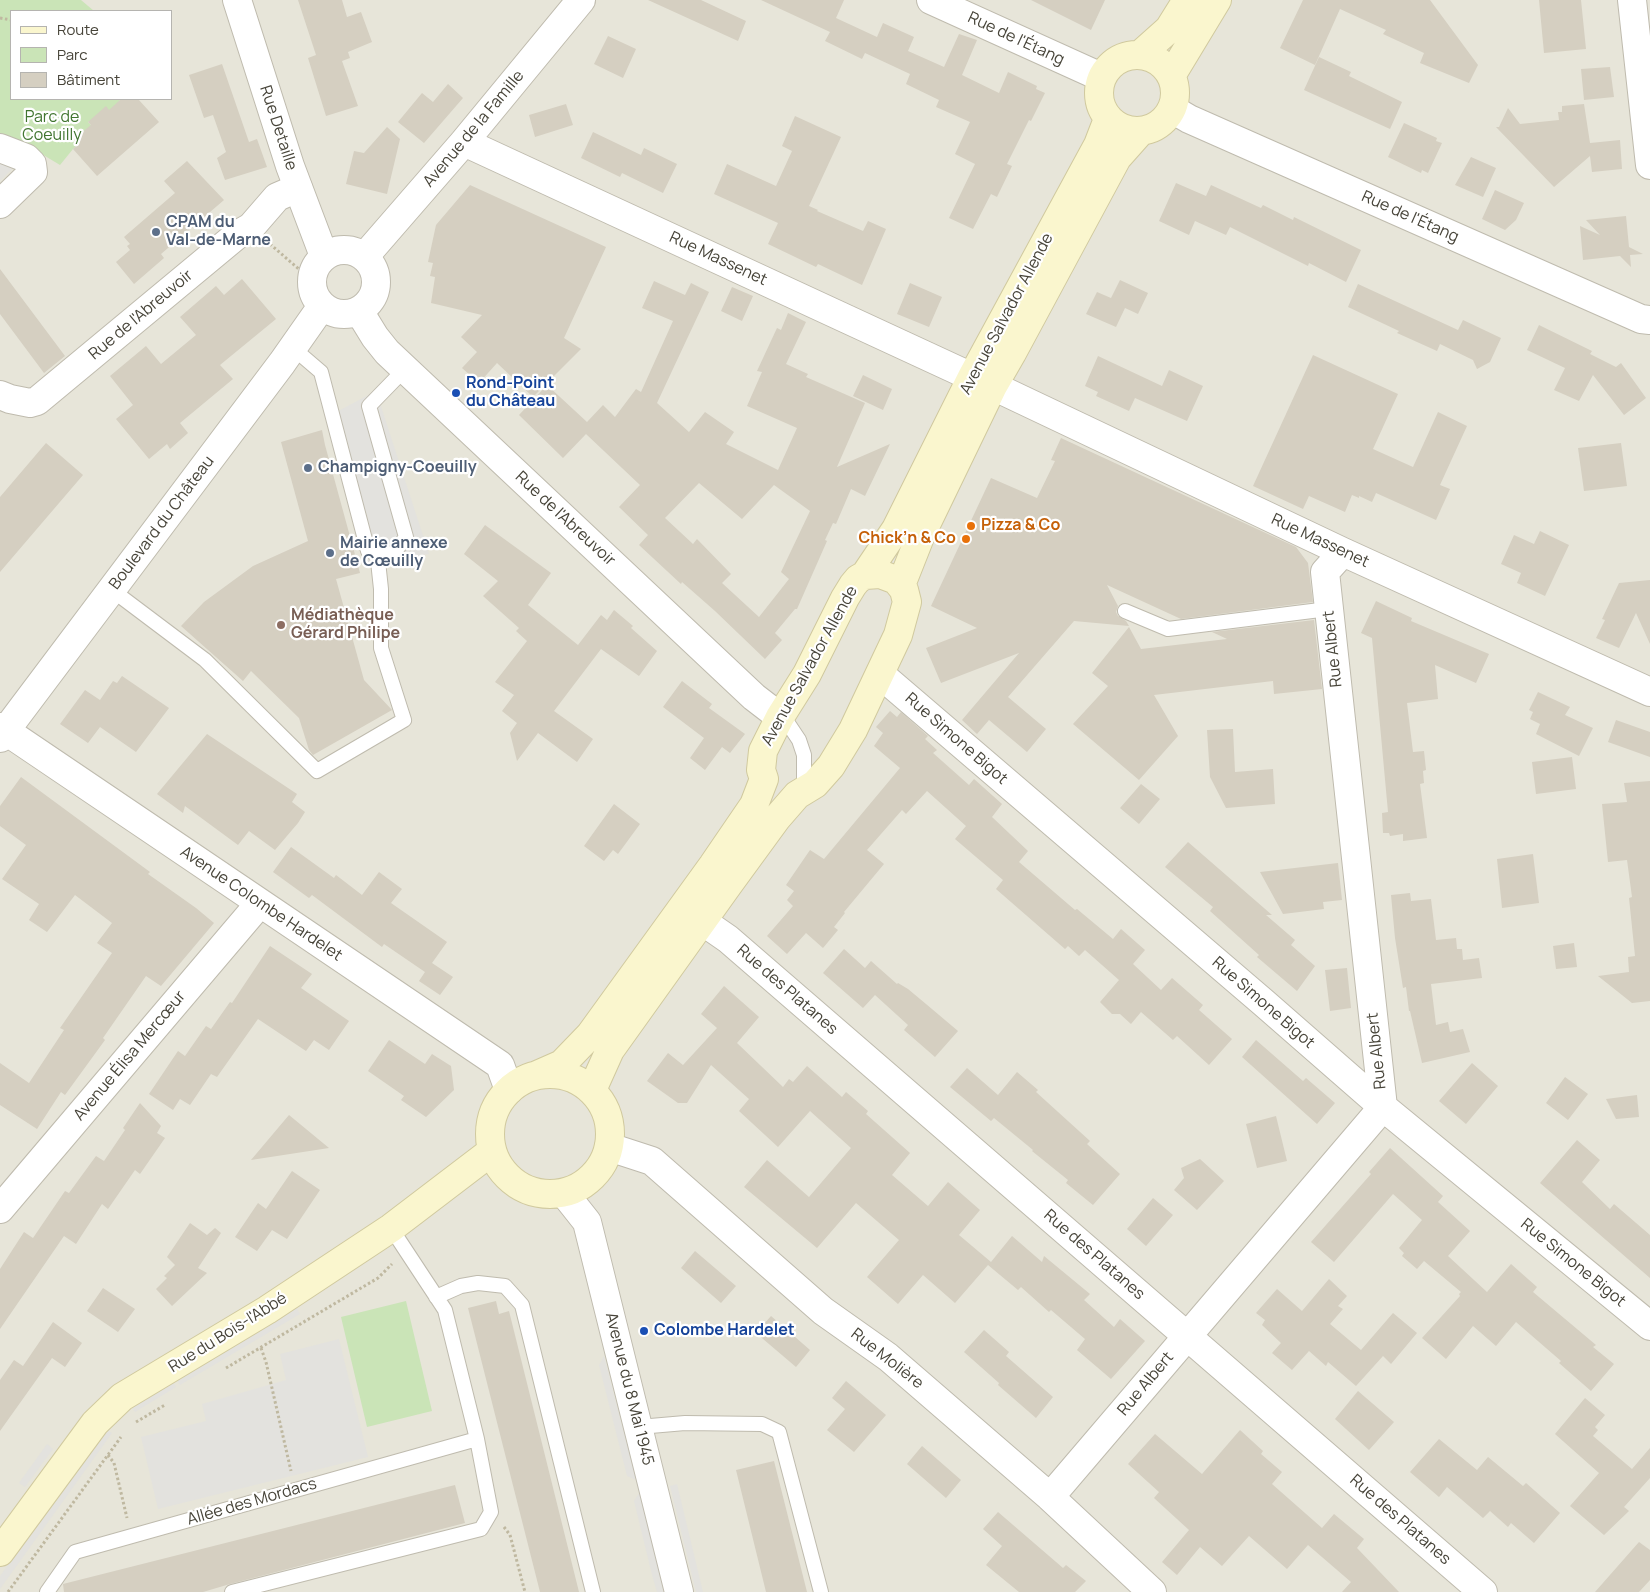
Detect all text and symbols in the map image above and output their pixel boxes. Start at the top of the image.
street label: Rue de l'Étang [965,8,1067,70]
legend [10,10,172,100]
text: Route [57,19,99,40]
text: Parc [57,44,88,65]
street label: Avenue de la Famille [420,67,528,191]
text: Bâtiment [57,69,120,90]
street label: Rue Detaille [255,83,301,173]
park label: Parc de Coeuilly [22,108,82,146]
street label: Rue de l'Étang [1358,187,1462,247]
place label: CPAM du Val-de-Marne [166,213,271,251]
marker: CPAM du Val-de-Marne [150,226,162,238]
street label: Rue Massenet [666,228,770,290]
street label: Avenue Salvador Allende [956,230,1058,398]
street label: Rue de l'Abreuvoir [85,266,197,364]
place label: Rond-Point du Château [466,374,555,412]
marker: Rond-Point du Château [450,387,462,399]
street label: Boulevard du Château [106,453,218,593]
place label: Champigny-Coeuilly [318,458,477,478]
marker: Champigny-Coeuilly [302,462,314,474]
street label: Rue de l'Abreuvoir [511,468,619,570]
street label: Rue Massenet [1268,510,1372,572]
place label: Pizza & Co [981,516,1060,536]
marker: Pizza & Co [965,520,977,532]
place label: Chick’n & Co [859,529,956,549]
marker: Chick’n & Co [960,533,972,545]
place label: Mairie annexe de Cœuilly [340,534,448,572]
marker: Mairie annexe de Cœuilly [324,547,336,559]
street label: Avenue Salvador Allende [758,583,862,749]
place label: Médiathèque Gérard Philipe [291,606,400,644]
street label: Rue Albert [1319,610,1347,688]
marker: Médiathèque Gérard Philipe [275,619,287,631]
street label: Rue Simone Bigot [901,689,1011,789]
street label: Avenue Colombe Hardelet [176,843,346,965]
street label: Rue des Platanes [733,941,841,1039]
street label: Rue Simone Bigot [1208,953,1318,1053]
street label: Avenue Élisa Mercœur [70,987,190,1125]
street label: Rue Albert [1363,1012,1391,1090]
street label: Rue des Platanes [1040,1206,1148,1304]
street label: Rue Simone Bigot [1517,1215,1629,1311]
street label: Rue du Bois-l'Abbé [165,1289,291,1377]
street label: Avenue du 8 Mai 1945 [601,1311,657,1467]
place label: Colombe Hardelet [654,1321,795,1341]
marker: Colombe Hardelet [638,1325,650,1337]
street label: Rue Molière [847,1325,927,1393]
street label: Rue Albert [1114,1348,1178,1420]
street label: Rue des Platanes [1346,1471,1454,1569]
street label: Allée des Mordacs [185,1474,319,1530]

